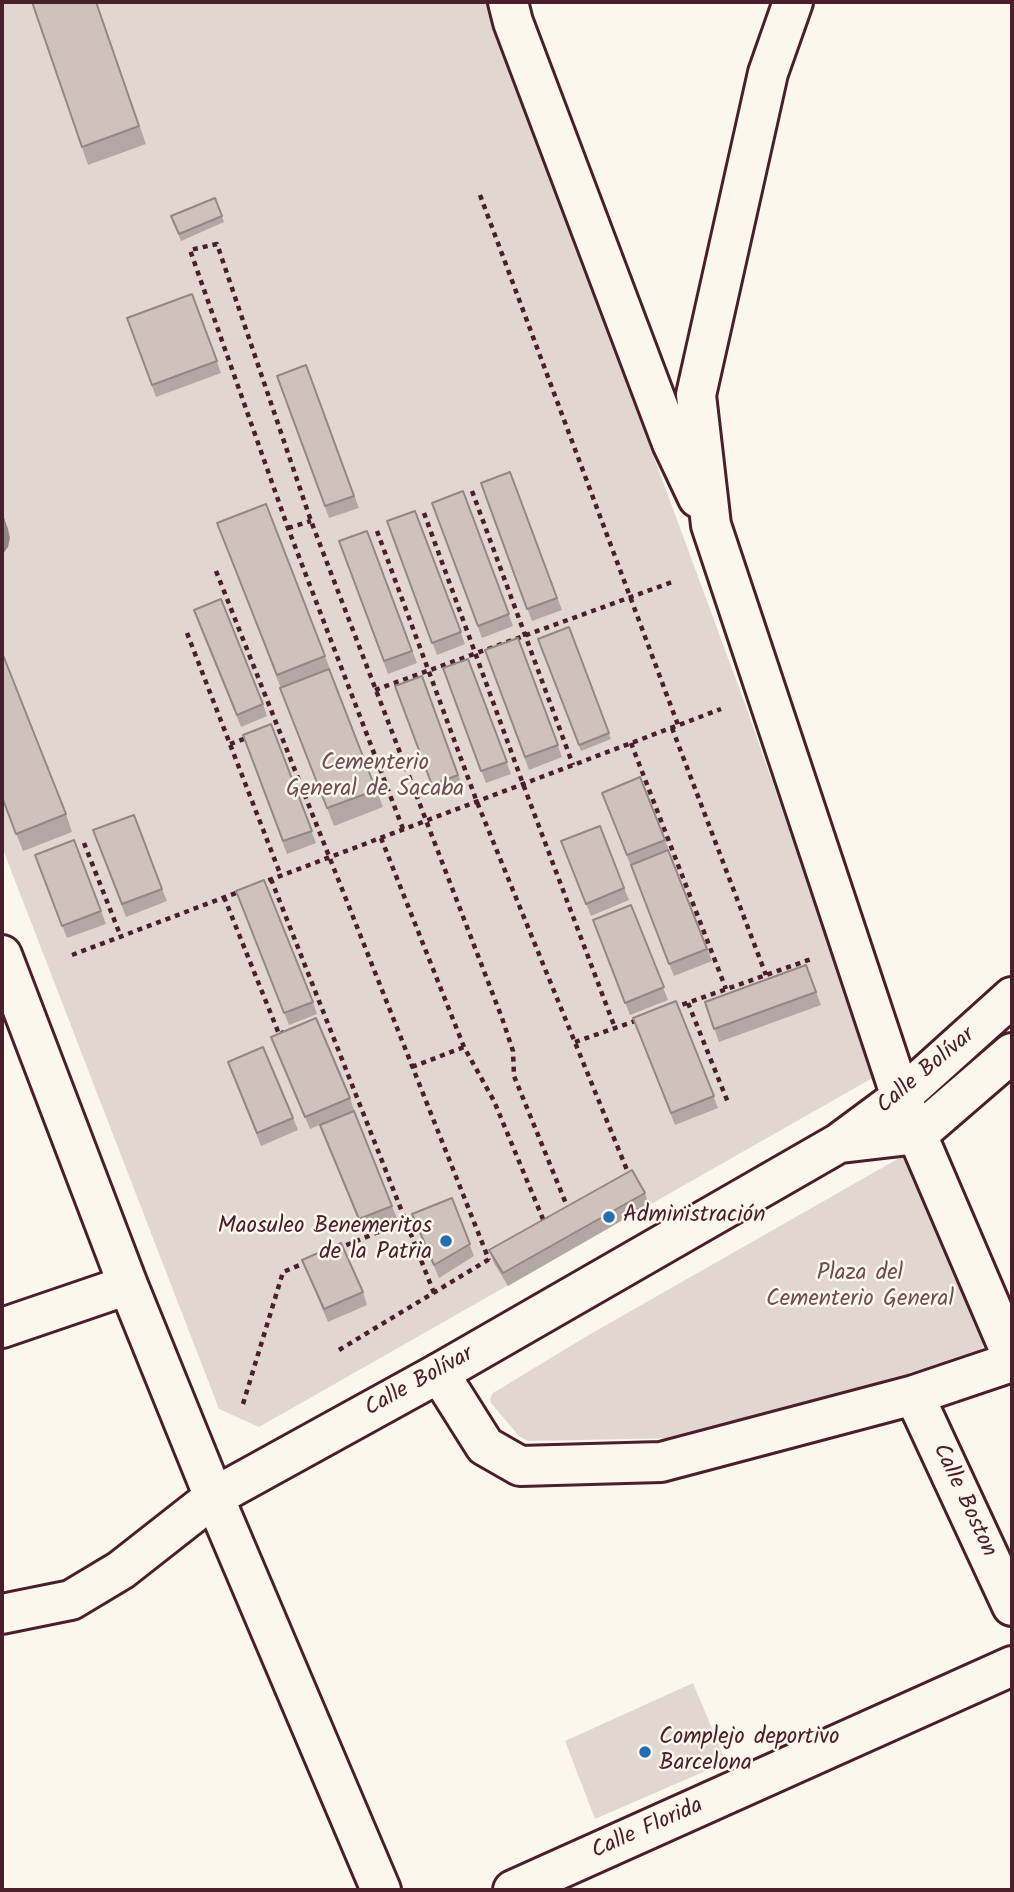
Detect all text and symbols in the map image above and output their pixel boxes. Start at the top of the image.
park label: Cementerio General de Sacaba [286,751,464,805]
street label: Calle Bolívar [872,1023,982,1121]
place label: Administración [623,1203,765,1231]
marker: Administración [601,1209,617,1225]
place label: Maosuleo Benemeritos de la Patria [218,1214,432,1268]
marker: Maosuleo Benemeritos de la Patria [438,1233,454,1249]
park label: Plaza del Cementerio General [766,1261,954,1315]
street label: Calle Bolívar [361,1342,479,1424]
street label: Calle Boston [925,1440,1001,1562]
place label: Complejo deportivo Barcelona [659,1725,839,1779]
marker: Complejo deportivo Barcelona [637,1744,653,1760]
street label: Calle Florida [588,1793,708,1867]

